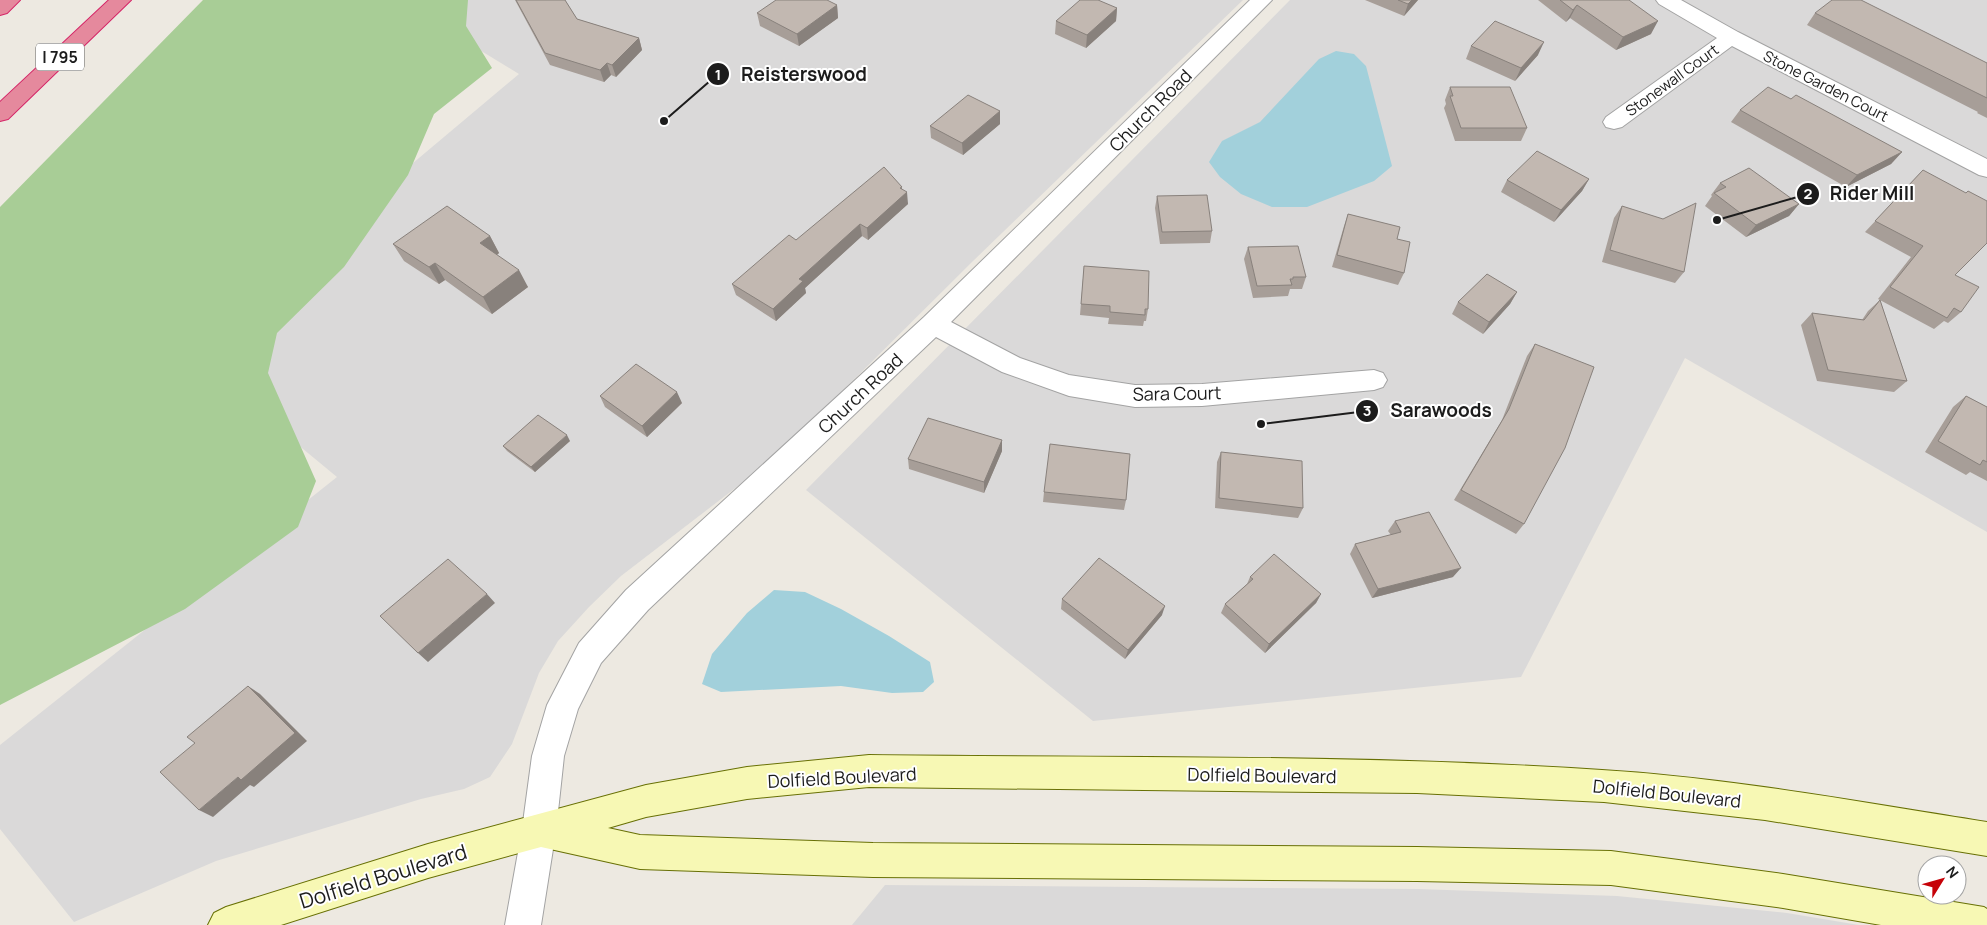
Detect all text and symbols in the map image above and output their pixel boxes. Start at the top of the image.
street label: Stonewall Court [1621,39,1723,121]
road number: I 795 [36,44,84,70]
street label: Stone Garden Court [1760,45,1892,127]
callout: Reisterswood [706,57,877,91]
text: Reisterswood [741,61,867,87]
text: 1 [715,64,721,85]
street label: Church Road [1104,64,1196,156]
callout: Rider Mill [1795,177,1925,211]
text: Rider Mill [1830,180,1914,206]
text: 2 [1804,183,1813,204]
street label: Church Road [813,348,907,438]
street label: Sara Court [1132,380,1222,406]
callout: Sarawoods [1355,394,1502,428]
text: Sarawoods [1390,397,1492,423]
text: 3 [1363,400,1371,421]
street label: Dolfield Boulevard [767,761,917,793]
street label: Dolfield Boulevard [1187,762,1337,788]
street label: Dolfield Boulevard [1592,773,1742,813]
street label: Dolfield Boulevard [296,837,470,915]
north arrow [1917,855,1967,905]
text: N [1942,862,1963,882]

